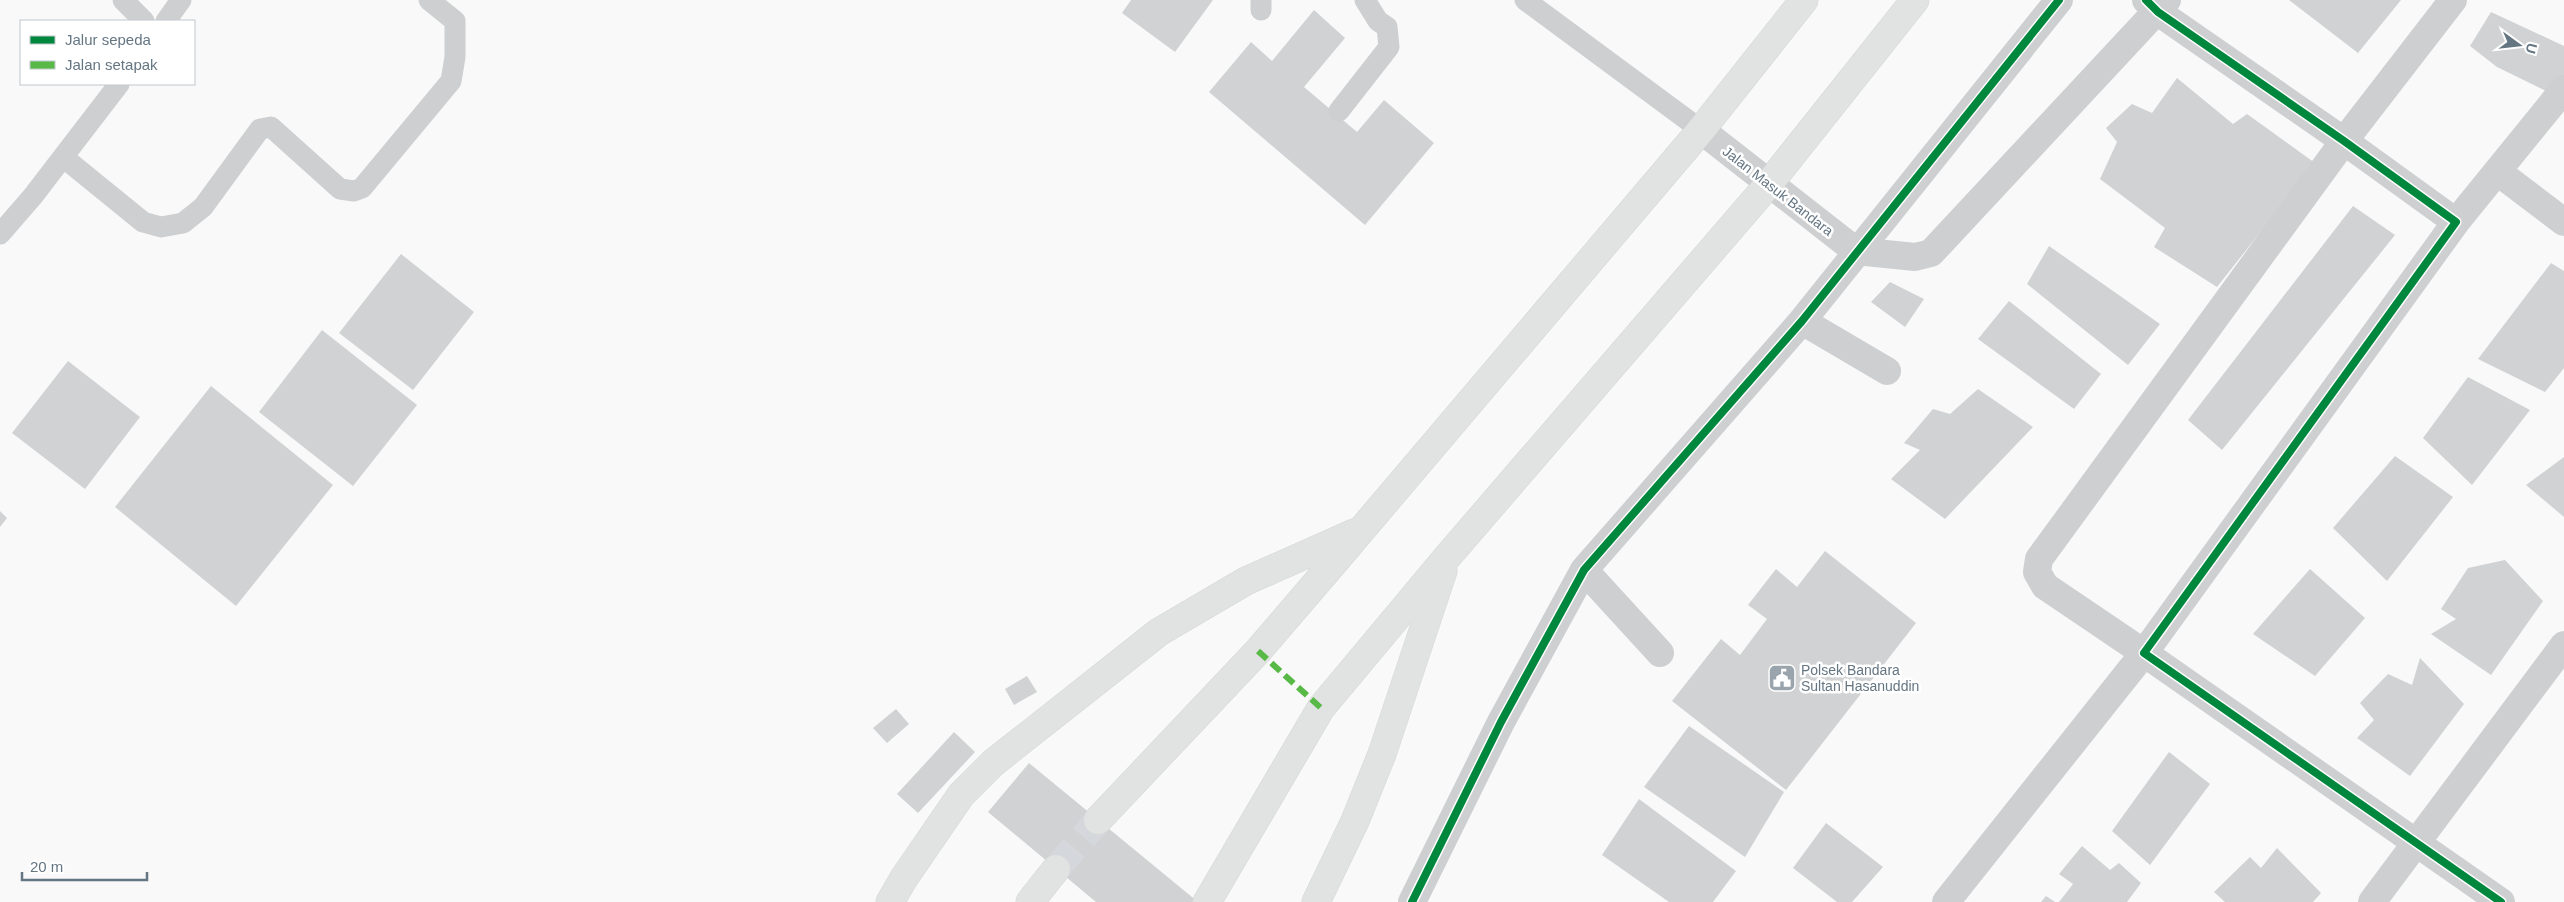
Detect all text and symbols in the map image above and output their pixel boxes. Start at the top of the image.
legend [20,20,195,85]
north arrow [2494,20,2544,70]
text: Jalur sepeda [65,31,152,48]
text: U [2523,41,2541,55]
text: Jalan setapak [65,56,158,73]
street label: Jalan Masuk Bandara [1720,143,1836,239]
place label: Polsek Bandara Sultan Hasanuddin [1801,662,1919,694]
public building icon: Polsek Bandara Sultan Hasanuddin [1767,663,1797,693]
scale bar [22,850,148,882]
text: 20 m [30,858,63,875]

